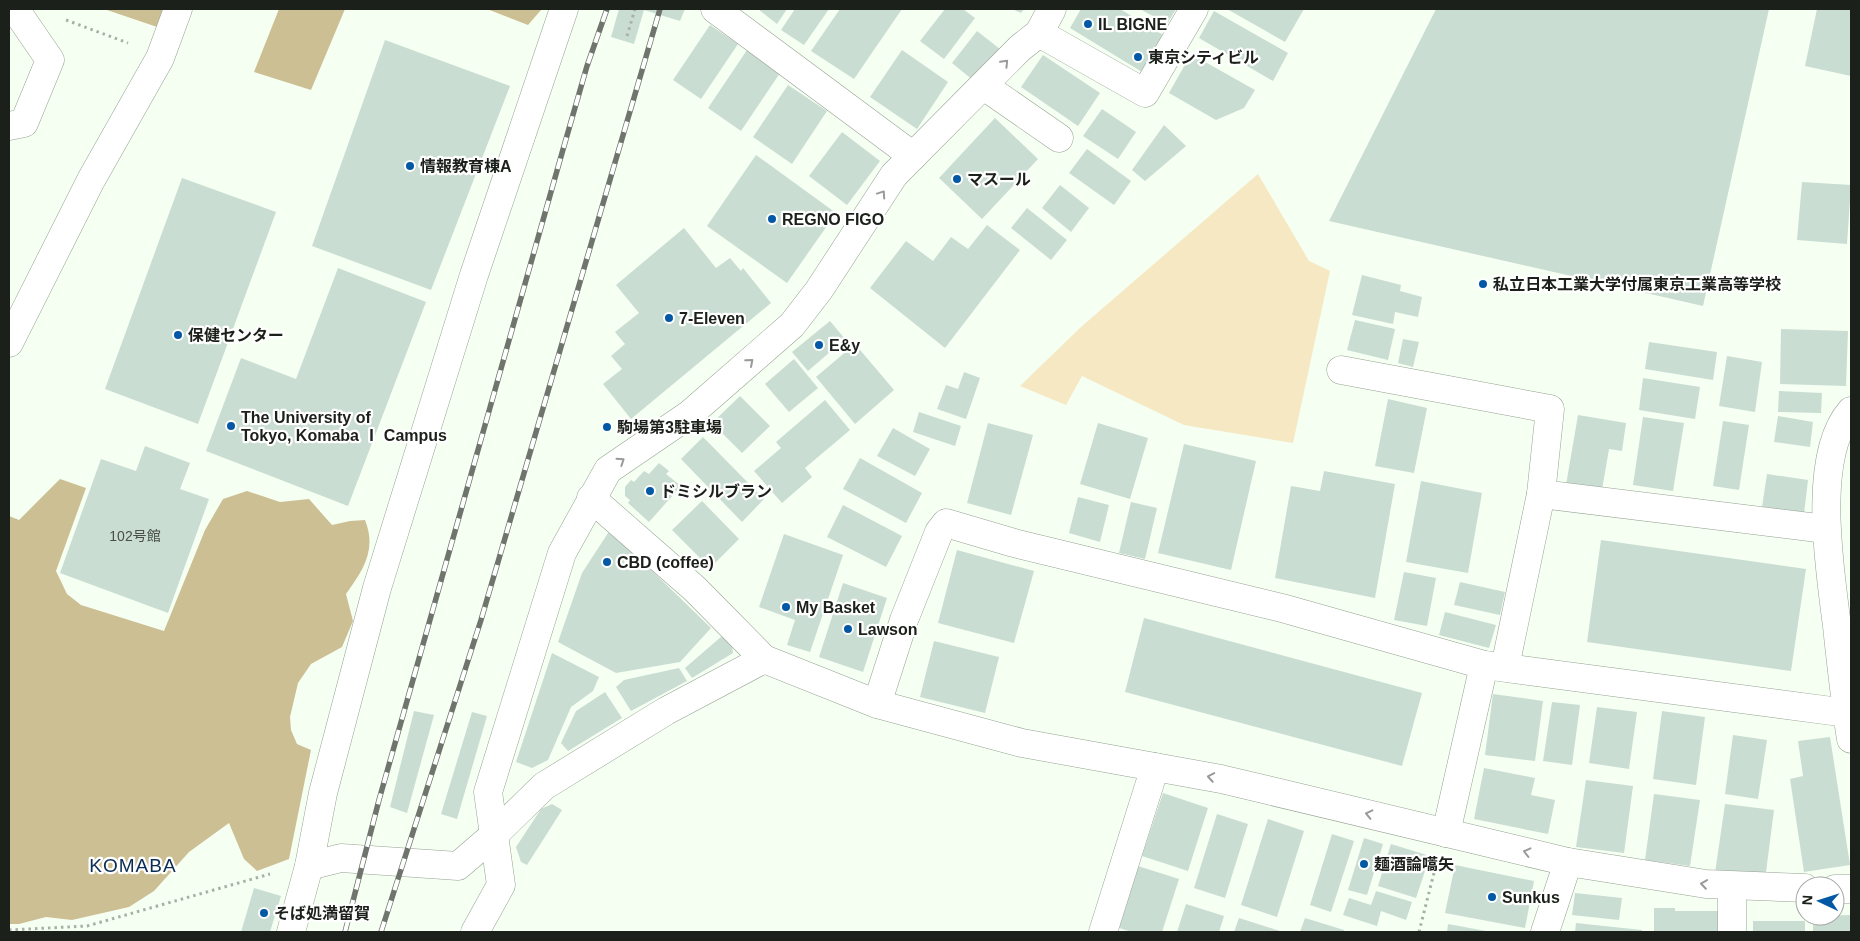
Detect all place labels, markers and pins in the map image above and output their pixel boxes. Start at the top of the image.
place label: IL BIGNE [1098,16,1167,33]
marker: IL BIGNE [1082,18,1094,30]
place label: 東京シティビル [1148,49,1259,66]
marker: 東京シティビル [1132,51,1144,63]
place label: 情報教育棟A [420,157,512,175]
marker: 情報教育棟A [404,160,416,172]
place label: マスール [967,171,1031,188]
marker: マスール [951,173,963,185]
place label: REGNO FIGO [782,211,884,228]
marker: REGNO FIGO [766,213,778,225]
place label: 私立日本工業大学付属東京工業高等学校 [1493,276,1781,293]
marker: 私立日本工業大学付属東京工業高等学校 [1477,278,1489,290]
place label: 7-Eleven [679,310,745,327]
marker: 7-Eleven [663,312,675,324]
place label: 保健センター [188,327,284,344]
marker: 保健センター [172,329,184,341]
place label: E&y [829,337,860,354]
marker: E&y [813,339,825,351]
place label: The University of Tokyo, Komaba Ⅰ Campus [241,409,447,444]
place label: 駒場第3駐車場 [617,419,722,436]
marker: The University of Tokyo, Komaba Ⅰ Campus [225,420,237,432]
marker: 駒場第3駐車場 [601,421,613,433]
place label: ドミシルブラン [660,483,772,500]
marker: ドミシルブラン [644,485,656,497]
place label: CBD (coffee) [617,554,714,571]
marker: CBD (coffee) [601,556,613,568]
place label: My Basket [796,599,876,616]
marker: My Basket [780,601,792,613]
place label: Lawson [858,621,918,638]
marker: Lawson [842,623,854,635]
place label: 麺酒論嚆矢 [1374,856,1454,873]
marker: 麺酒論嚆矢 [1358,858,1370,870]
place label: Sunkus [1502,889,1560,906]
marker: Sunkus [1486,891,1498,903]
place label: そば処満留賀 [274,905,370,922]
marker: そば処満留賀 [258,907,270,919]

